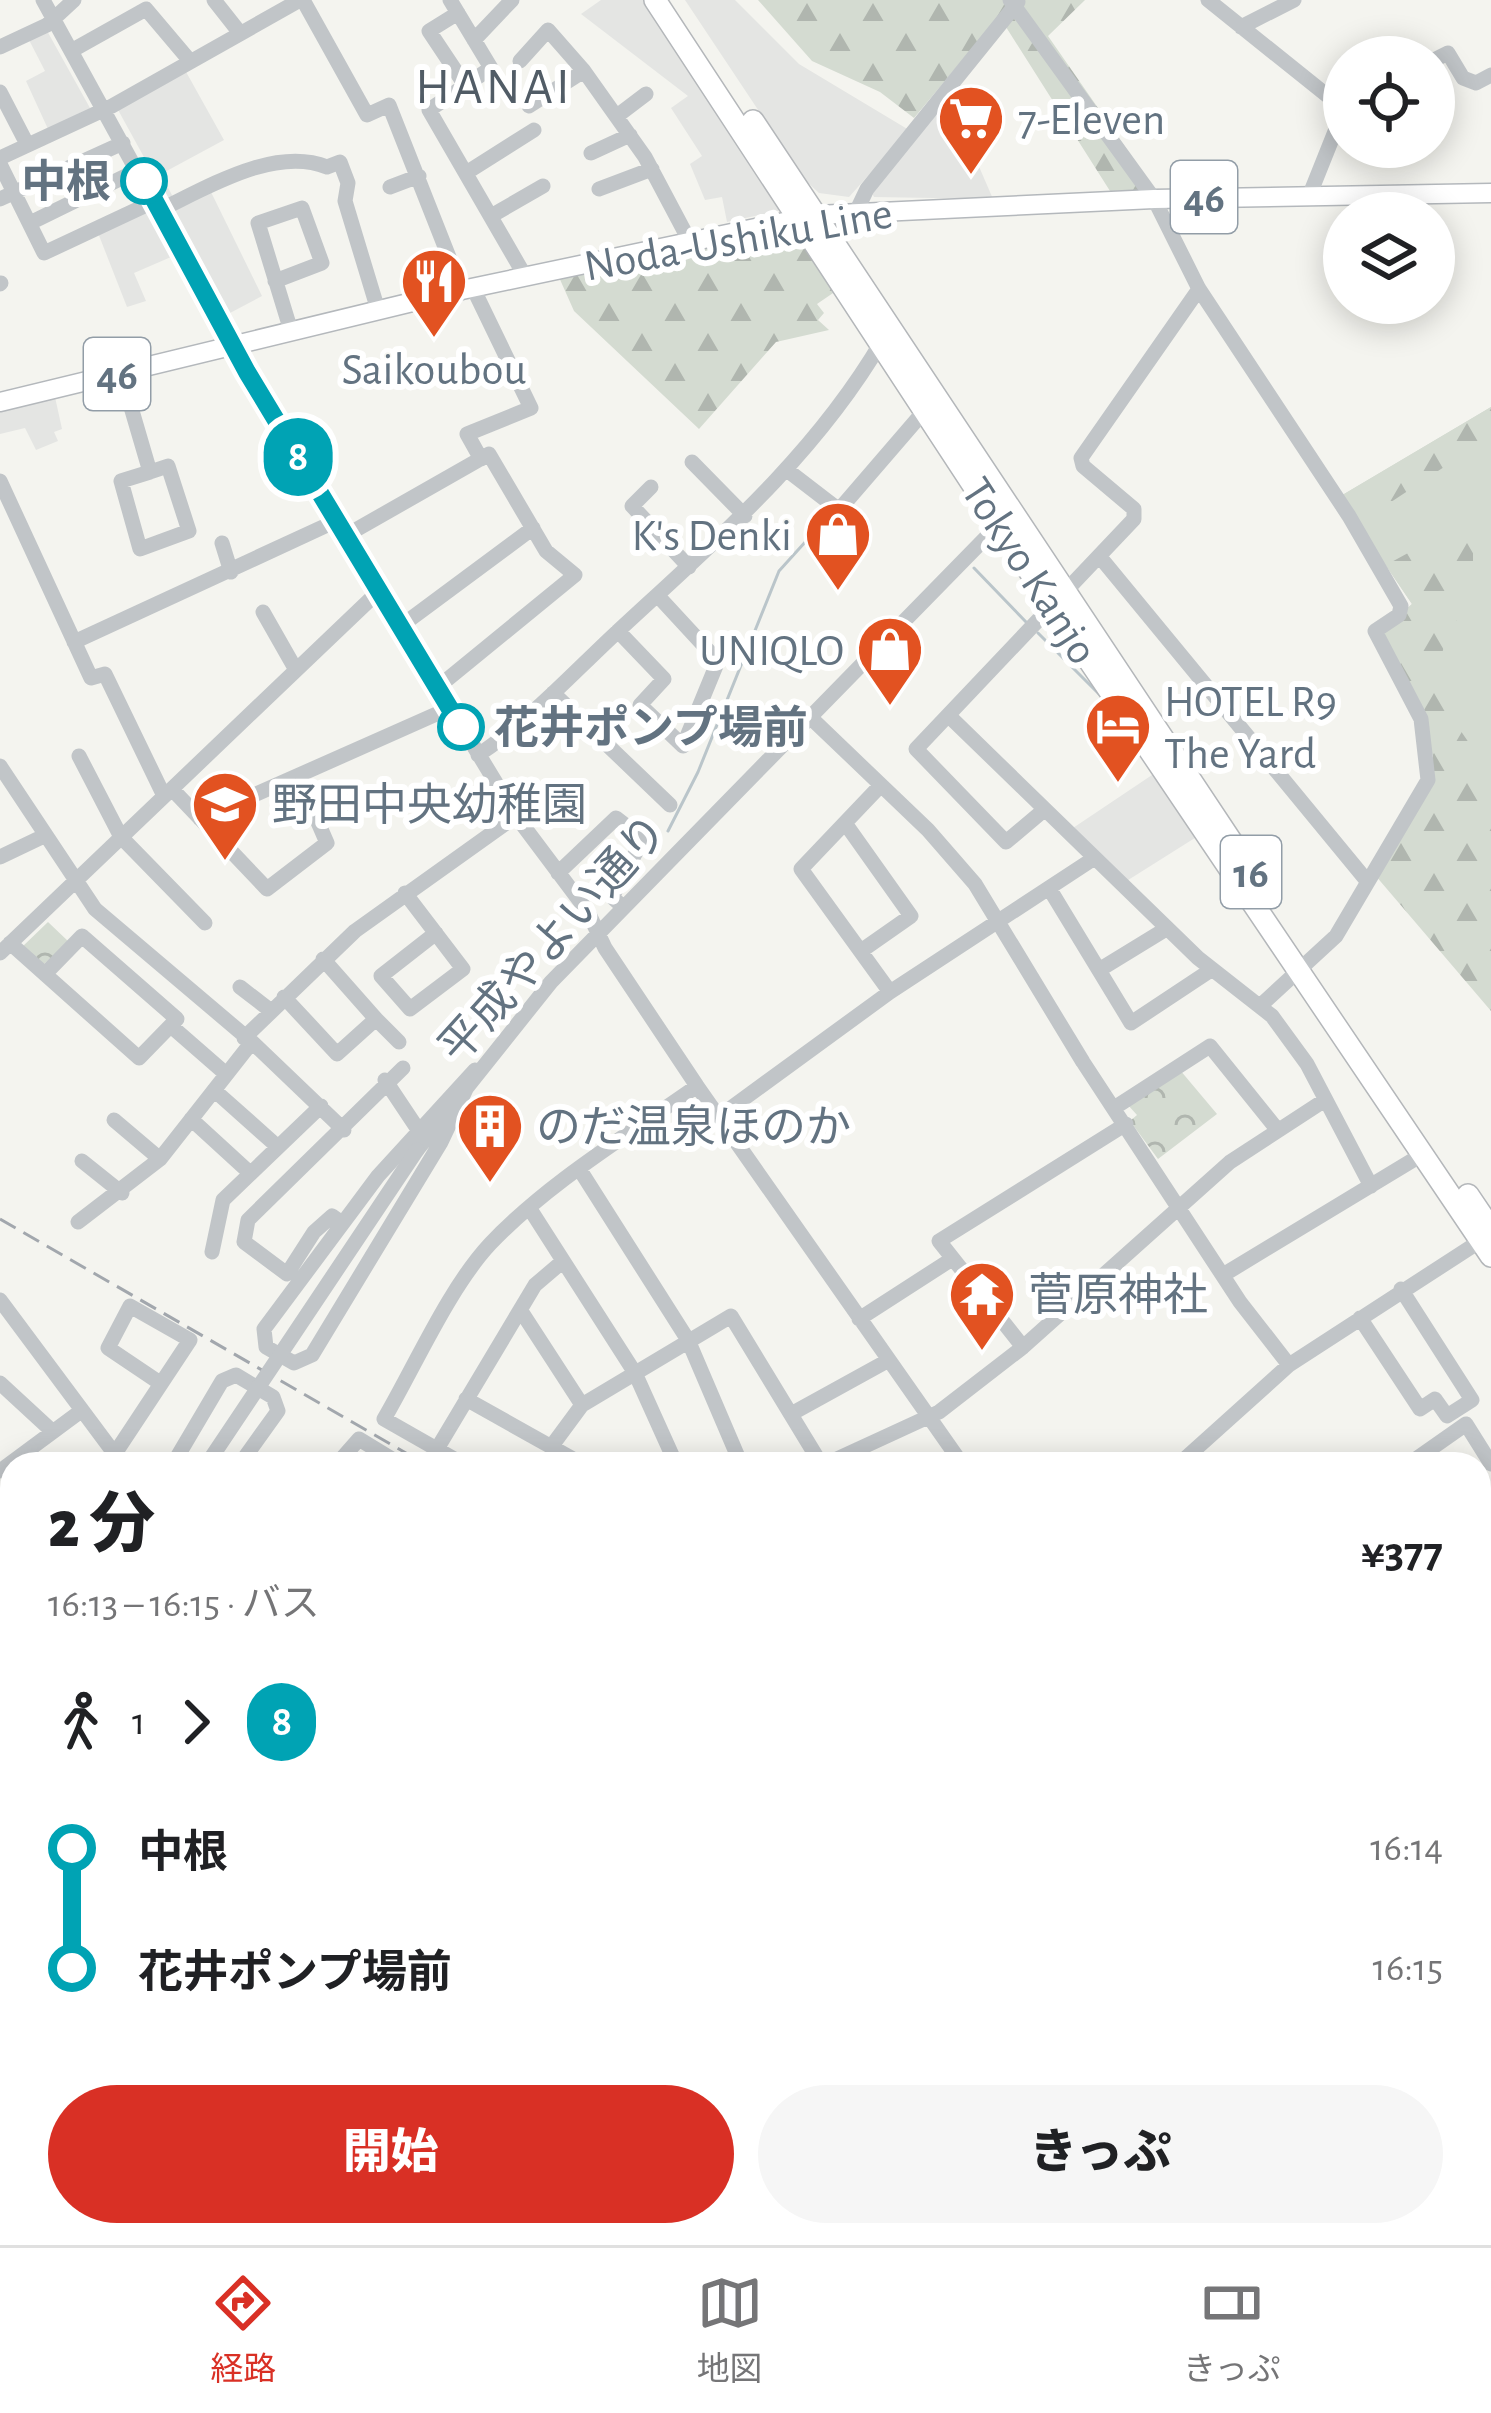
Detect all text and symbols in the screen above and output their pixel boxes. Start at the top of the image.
map controls [1323,36,1455,324]
button: locate [1323,36,1455,168]
district label: HANAI [415,62,573,113]
supermarket icon: 7-Eleven [936,83,1006,177]
place label: 7-Eleven [1018,98,1165,143]
place label: 中根 [21,158,111,206]
marker: 中根 [122,159,166,203]
road number: 46 [1171,161,1237,233]
street label: Noda-Ushiku Line [581,191,896,290]
button: layers [1323,192,1455,324]
restaurant icon: Saikoubou [399,246,469,340]
road number: 46 [84,338,150,410]
place label: Saikoubou [341,348,527,393]
line badge: 8 [259,418,337,496]
text: 8 [288,436,308,478]
street label: Tokyo Kanjo [952,470,1105,672]
shop icon: K's Denki [803,499,873,593]
place label: K's Denki [631,514,792,559]
shop icon: UNIQLO [855,614,925,708]
place label: UNIQLO [699,629,844,674]
place label: HOTEL R9 The Yard [1164,680,1337,777]
hotel icon: HOTEL R9 The Yard [1083,691,1153,785]
place label: 花井ポンプ場前 [494,704,808,752]
marker: 花井ポンプ場前 [439,705,483,749]
school or university icon: 野田中央幼稚園 [190,769,260,863]
place label: 野田中央幼稚園 [272,782,587,829]
street label: 平成やよい通り [430,806,676,1072]
road number: 16 [1221,836,1281,908]
building icon: のだ温泉ほのか [455,1091,525,1185]
place label: のだ温泉ほのか [536,1104,851,1151]
temple icon: 菅原神社 [947,1259,1017,1353]
place label: 菅原神社 [1028,1271,1208,1319]
text: 2 分 [48,1493,155,1559]
text: ¥377 [1361,1531,1443,1576]
text: 16:13 – 16:15 · バス [48,1585,320,1624]
icon: walk [48,1689,114,1755]
icon: forward [163,1689,229,1755]
text: 8 [271,1701,292,1743]
text: 1 [132,1703,145,1742]
text: 16:14 [1370,1829,1443,1868]
text: 中根 [138,1831,228,1876]
text: 16:15 [1373,1949,1443,1988]
text: 花井ポンプ場前 [138,1951,452,1996]
button: 開始 [48,2085,734,2223]
button: きっぷ [758,2085,1443,2223]
tab: 経路 [210,2270,276,2391]
tab: 地図 [697,2270,763,2391]
tab: きっぷ [1183,2270,1281,2391]

